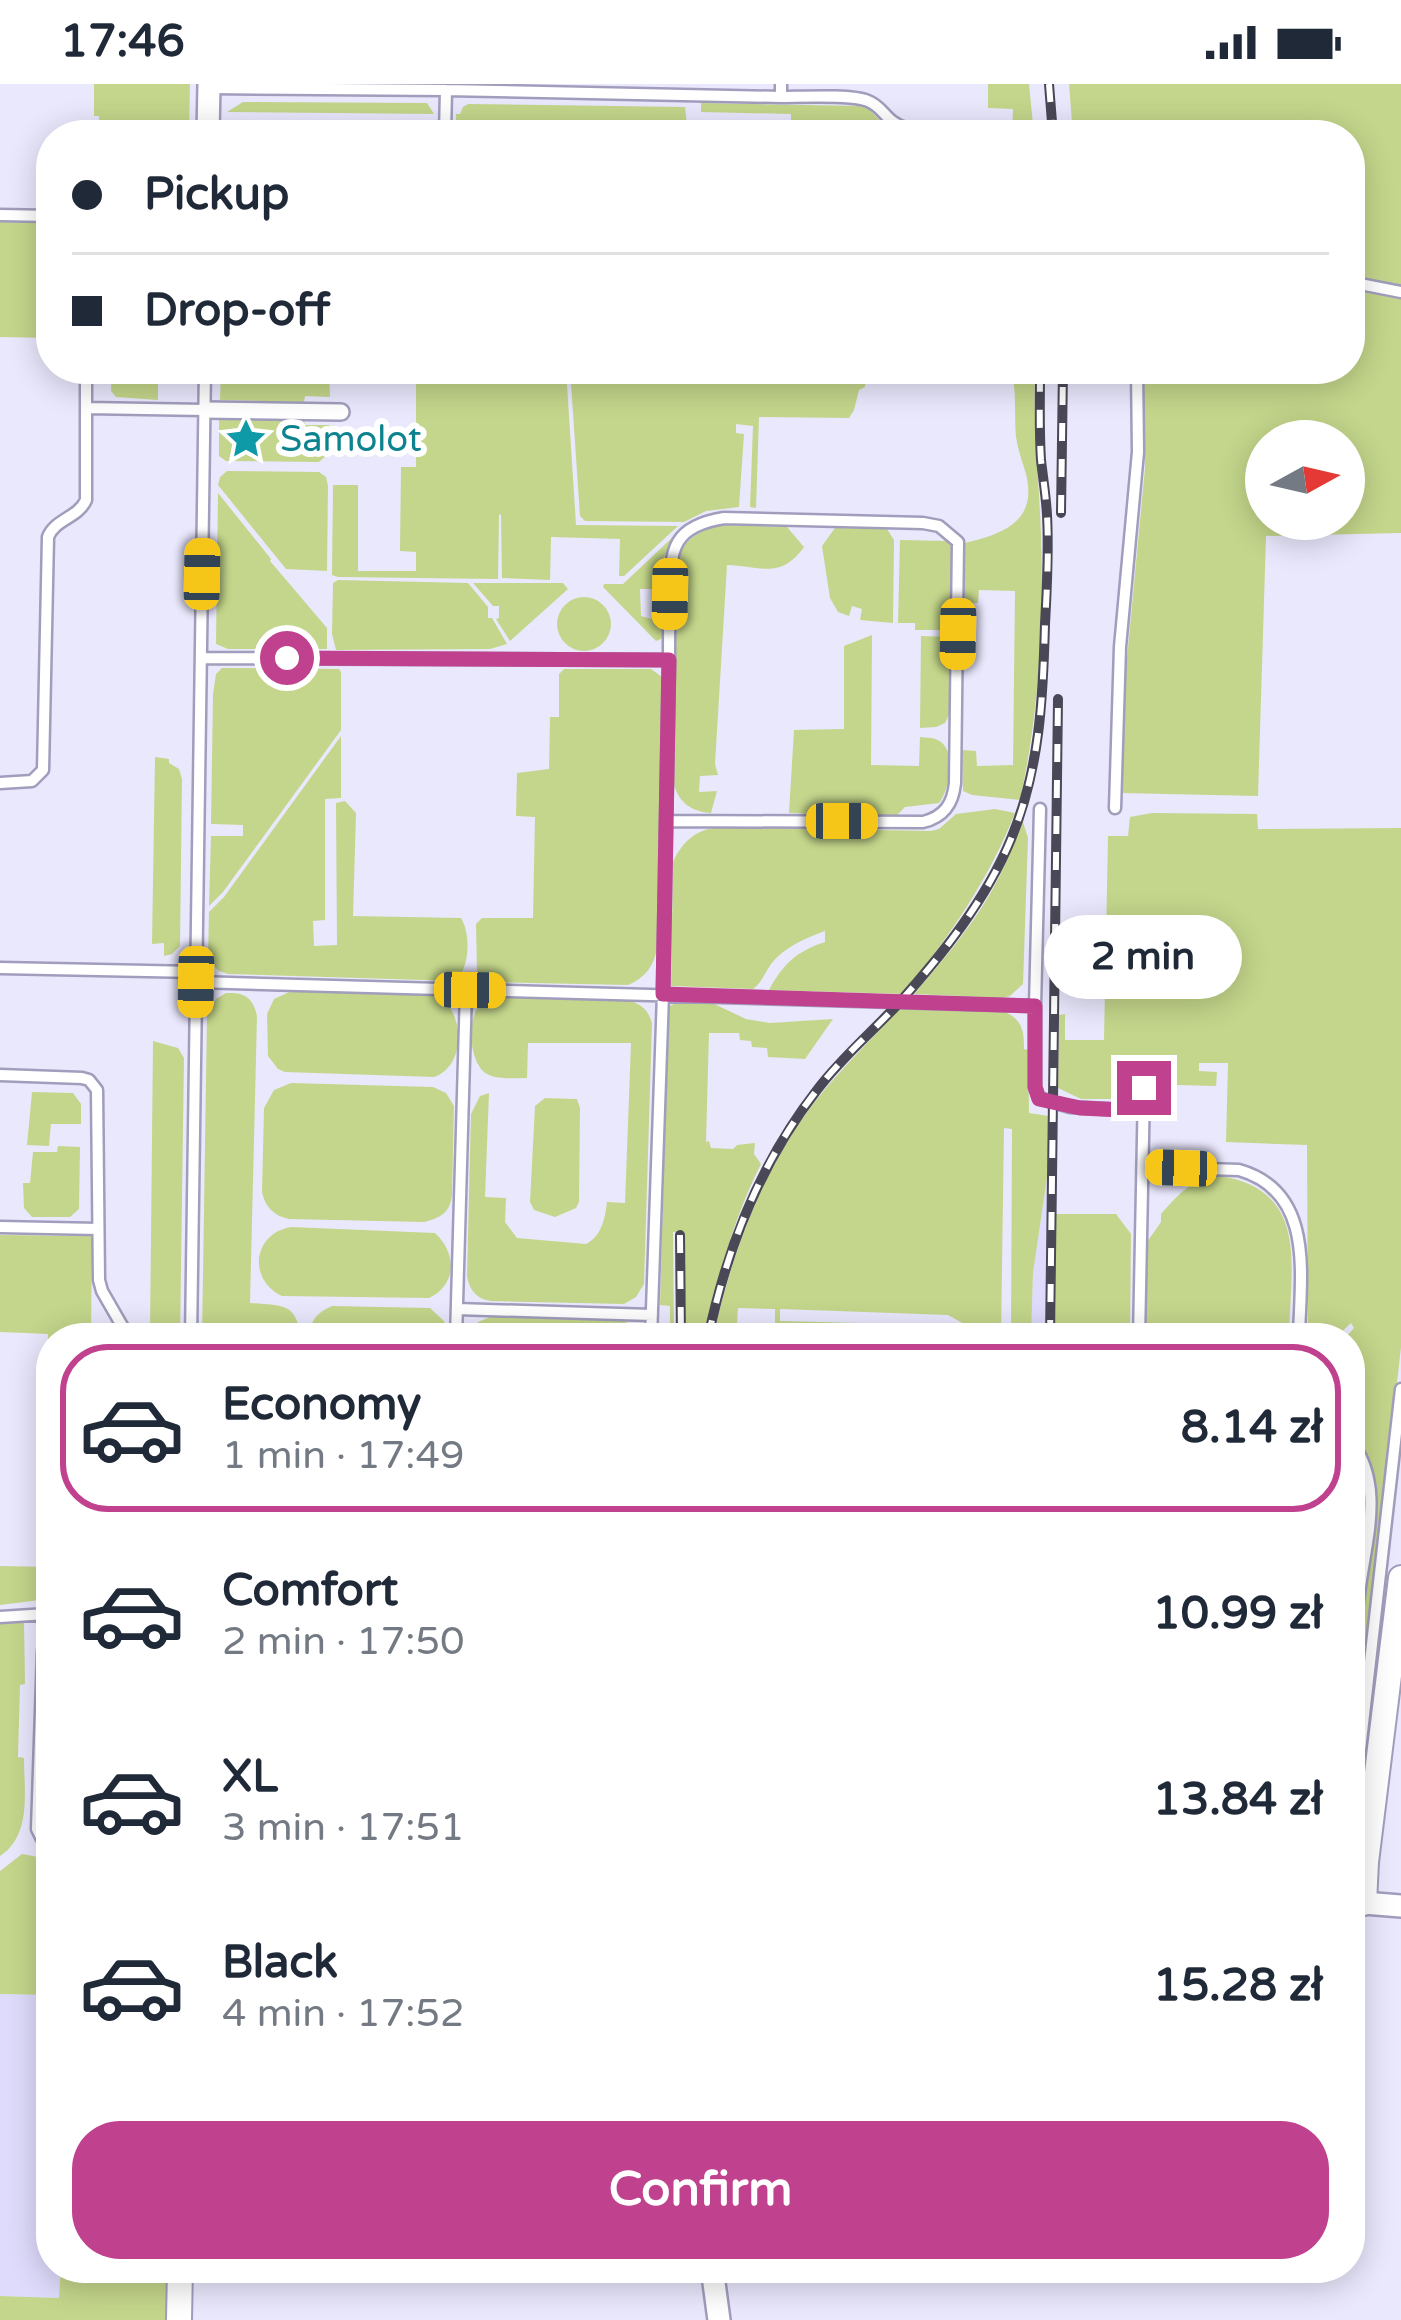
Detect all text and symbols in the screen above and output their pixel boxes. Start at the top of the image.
text: 17:46 [60,15,185,69]
text: Pickup [144,168,289,222]
text: Drop-off [144,284,330,338]
place icon: Samolot [223,416,269,462]
place label: Samolot [280,418,422,461]
north arrow [1245,420,1365,540]
map controls [1245,420,1365,540]
car [183,538,221,610]
car [651,558,689,630]
car [939,598,977,670]
route start [260,631,314,685]
car [806,803,878,839]
callout: 2 min [1045,914,1243,998]
text: 2 min [1091,933,1195,980]
car [177,946,215,1018]
car [434,971,506,1009]
route end [1117,1061,1171,1115]
car [1144,1149,1218,1187]
icon: car [78,1374,186,1482]
text: Economy [222,1378,421,1432]
text: 8.14 zł [1181,1401,1323,1455]
text: 1 min · 17:49 [222,1432,464,1479]
icon: car [78,1560,186,1668]
text: Comfort [222,1564,398,1618]
text: 10.99 zł [1152,1587,1323,1641]
text: 2 min · 17:50 [222,1618,464,1665]
icon: car [78,1746,186,1854]
text: XL [222,1750,278,1804]
text: 13.84 zł [1153,1773,1323,1827]
text: 3 min · 17:51 [222,1804,464,1851]
icon: car [78,1932,186,2040]
text: Black [222,1936,338,1990]
text: 15.28 zł [1153,1959,1323,2013]
text: 4 min · 17:52 [222,1990,464,2037]
button: Confirm [72,2121,1329,2259]

